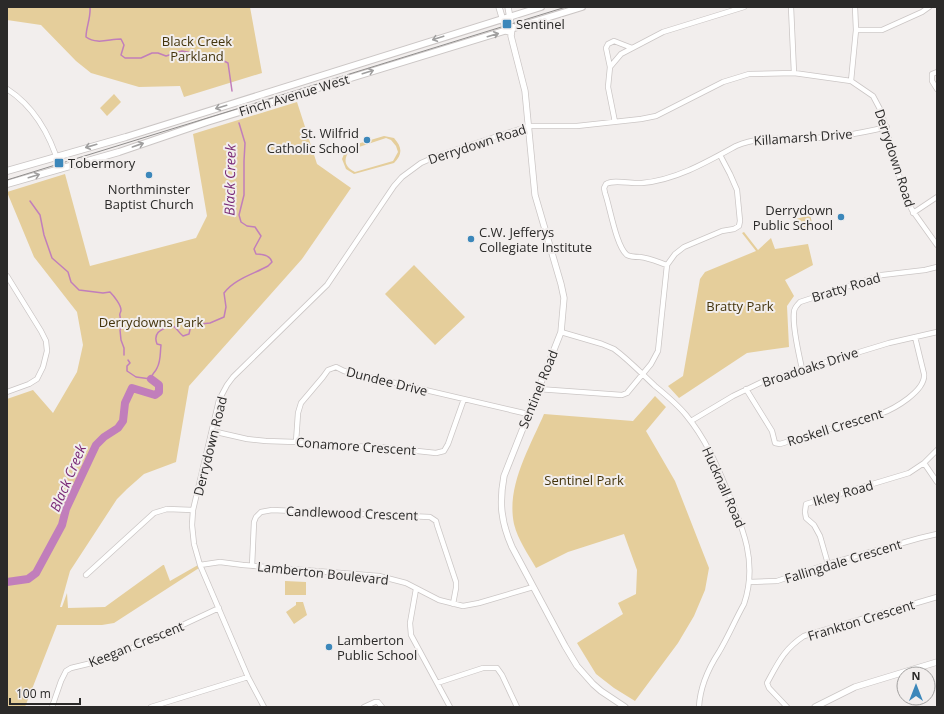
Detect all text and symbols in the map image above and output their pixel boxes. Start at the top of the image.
place label: Sentinel [516,15,565,33]
marker: Sentinel [501,18,513,30]
one-way arrow [486,31,499,38]
park label: Black Creek Parkland [162,32,232,65]
one-way arrow [433,35,445,43]
one-way arrow [362,68,375,75]
street label: Finch Avenue West [237,70,352,120]
one-way arrow [215,104,228,111]
street label: Derrydown Road [871,107,919,209]
street label: Derrydown Road [426,120,528,168]
place label: St. Wilfrid Catholic School [267,124,359,157]
street label: Killamarsh Drive [753,125,853,149]
marker: St. Wilfrid Catholic School [362,135,372,145]
one-way arrow [131,141,144,148]
one-way arrow [85,143,98,150]
water label: Black Creek [219,143,240,216]
place label: Tobermory [68,154,136,172]
marker: Tobermory [53,157,65,169]
marker: Northminster Baptist Church [144,170,154,180]
one-way arrow [27,172,40,179]
place label: Northminster Baptist Church [104,180,194,213]
place label: Derrydown Public School [753,201,833,234]
marker: Derrydown Public School [836,212,846,222]
place label: C.W. Jefferys Collegiate Institute [479,223,592,256]
marker: C.W. Jefferys Collegiate Institute [466,234,476,244]
street label: Bratty Road [809,268,883,306]
park label: Bratty Park [706,297,774,315]
park label: Derrydowns Park [99,313,203,331]
street label: Broadoaks Drive [760,343,860,391]
street label: Sentinel Road [514,347,562,431]
street label: Dundee Drive [344,362,430,400]
street label: Derrydown Road [189,394,231,498]
street label: Roskell Crescent [785,404,885,450]
street label: Conamore Crescent [295,433,417,459]
water label: Black Creek [45,440,91,514]
street label: Hucknall Road [698,444,750,530]
park label: Sentinel Park [544,471,624,489]
street label: Ikley Road [811,476,875,510]
street label: Candlewood Crescent [286,502,419,524]
street label: Fallingdale Crescent [782,535,904,587]
street label: Lamberton Boulevard [256,557,390,589]
street label: Frankton Crescent [805,595,917,645]
street label: Keegan Crescent [86,617,187,671]
place label: Lamberton Public School [337,631,417,664]
marker: Lamberton Public School [324,642,334,652]
north arrow [896,666,936,706]
text: N [912,668,920,683]
scale bar [10,680,80,706]
text: 100 m [16,685,51,702]

